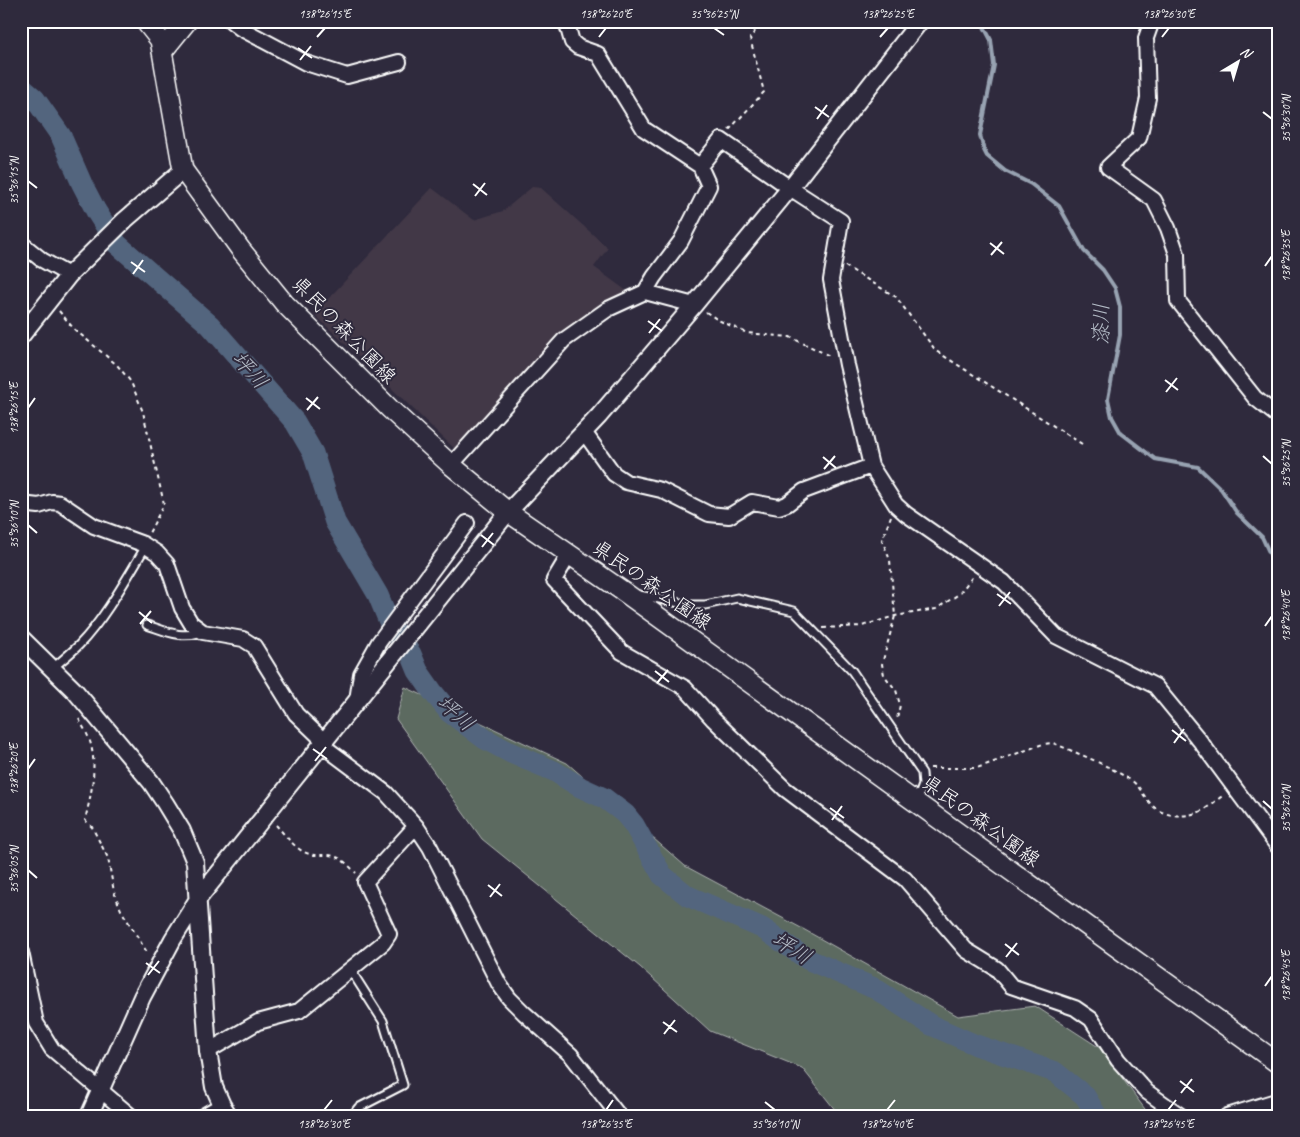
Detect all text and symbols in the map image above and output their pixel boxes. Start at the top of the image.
text: 138°26'15"E [299,6,353,22]
text: 138°26'20"E [580,6,634,22]
text: 35°36'25"N [690,6,739,22]
text: 138°26'25"E [862,6,916,22]
text: 138°26'30"E [1143,6,1197,22]
north arrow [1212,38,1262,88]
text: N [1237,43,1256,63]
text: 35°36'30"N [1278,94,1294,143]
text: 35°36'15"N [6,156,22,205]
text: 138°26'35"E [1278,228,1294,282]
street label: 県民の森公園線 [286,271,402,389]
water label: 漆川 [1088,303,1114,345]
water label: 坪川 [226,346,274,394]
text: 138°26'15"E [6,380,22,434]
text: 35°36'25"N [1278,439,1294,488]
text: 35°36'10"N [6,500,22,549]
street label: 県民の森公園線 [587,535,717,635]
text: 138°26'40"E [1278,588,1294,642]
water label: 坪川 [432,689,480,737]
text: 138°26'20"E [6,741,22,795]
street label: 県民の森公園線 [917,770,1045,872]
text: 35°36'20"N [1278,784,1294,833]
text: 35°36'05"N [6,845,22,894]
water label: 坪川 [767,926,817,970]
text: 138°26'45"E [1278,948,1294,1002]
text: 138°26'30"E [298,1116,352,1132]
text: 138°26'35"E [580,1116,634,1132]
text: 35°36'10"N [751,1116,800,1132]
text: 138°26'40"E [861,1116,915,1132]
text: 138°26'45"E [1142,1116,1196,1132]

